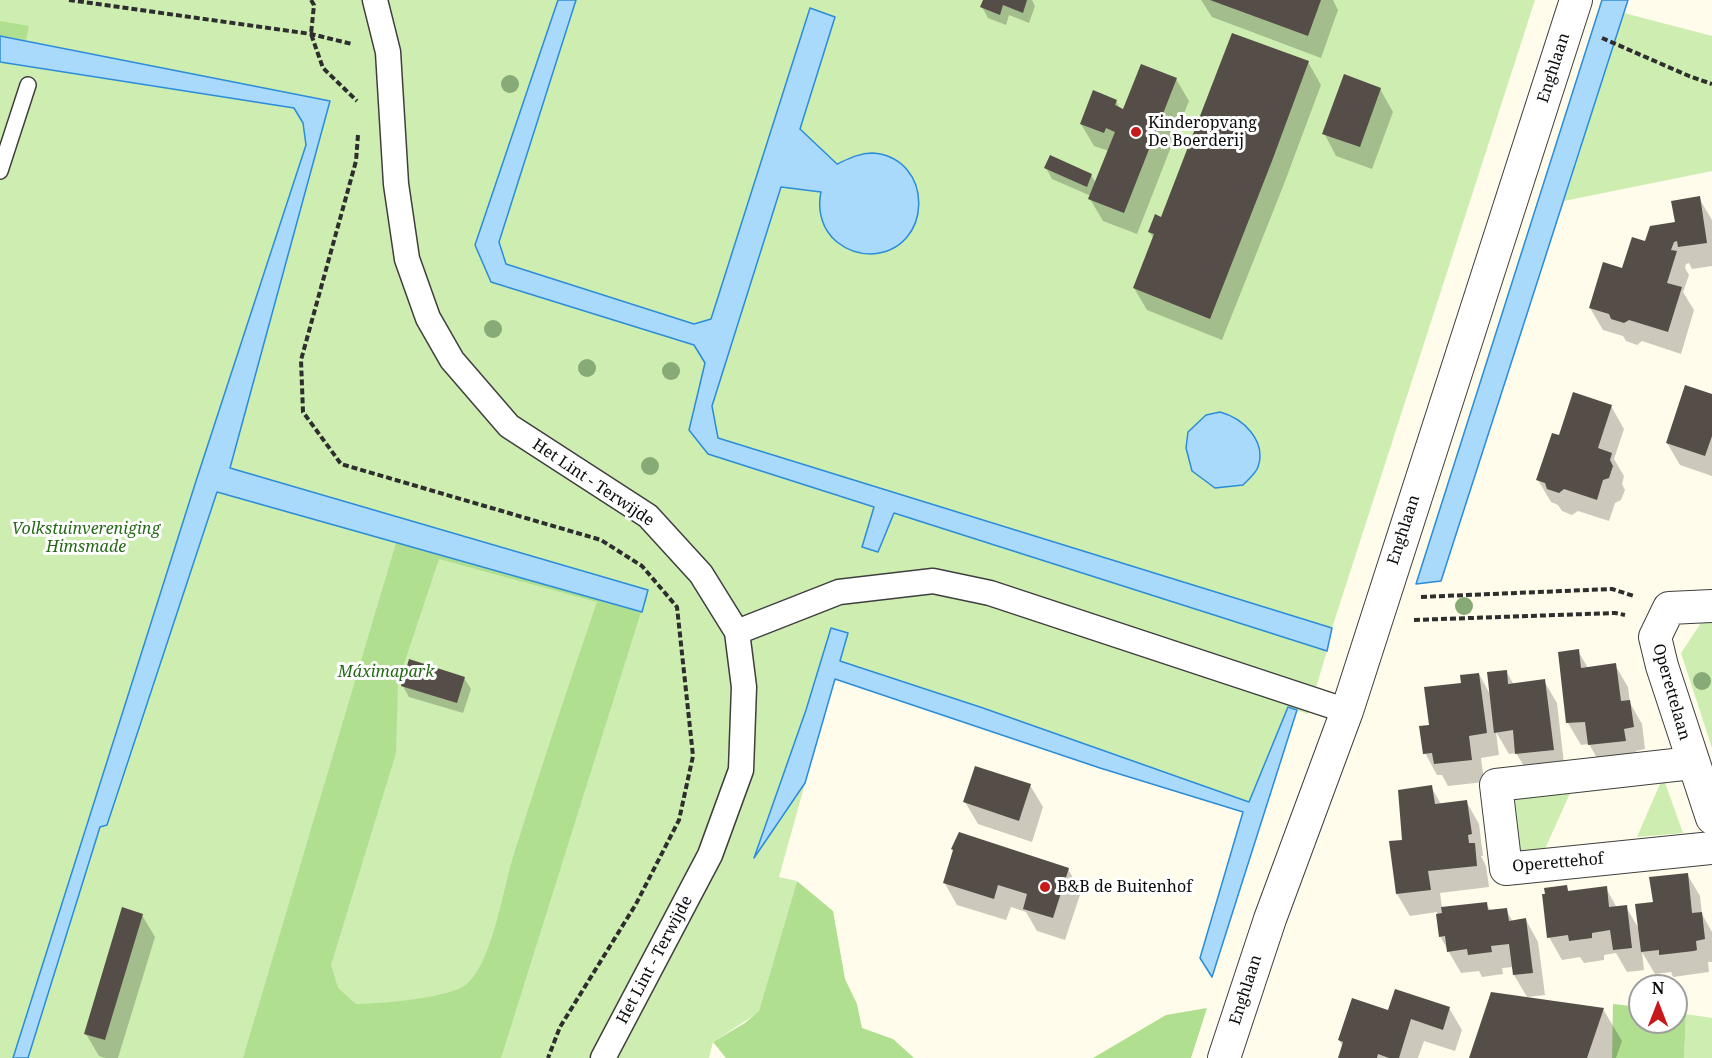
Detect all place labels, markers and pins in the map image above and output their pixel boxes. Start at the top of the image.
place label: Kinderopvang De Boerderij [1148,113,1257,151]
marker: Kinderopvang De Boerderij [1129,125,1143,139]
place label: B&B de Buitenhof [1057,877,1192,897]
marker: B&B de Buitenhof [1038,880,1052,894]

